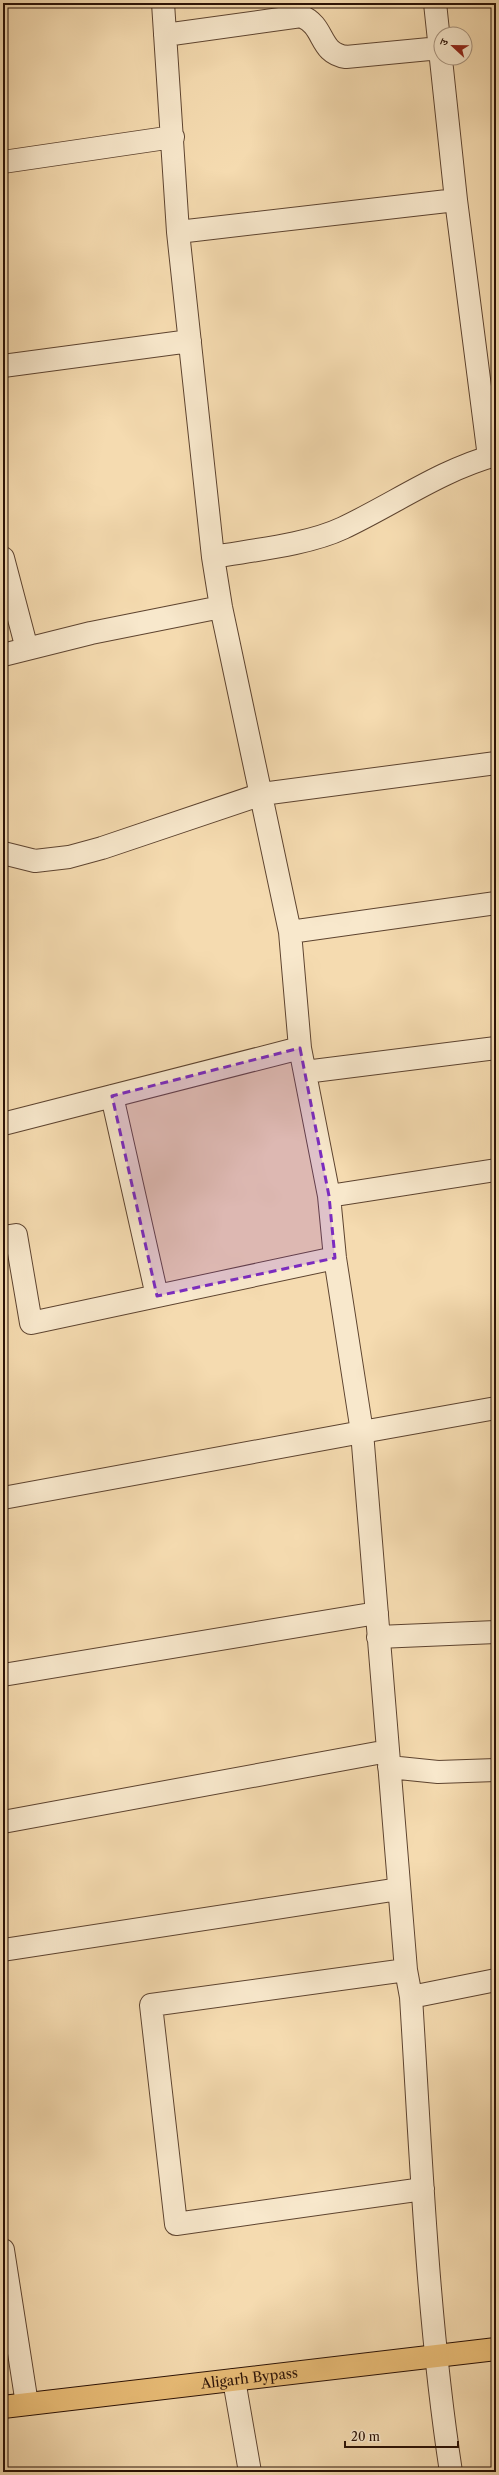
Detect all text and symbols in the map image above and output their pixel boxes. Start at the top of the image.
north arrow [433,26,473,66]
text: उ [436,36,452,48]
street label: Aligarh Bypass [199,2363,299,2393]
scale bar [345,2423,458,2449]
text: 20 m [351,2429,380,2444]

